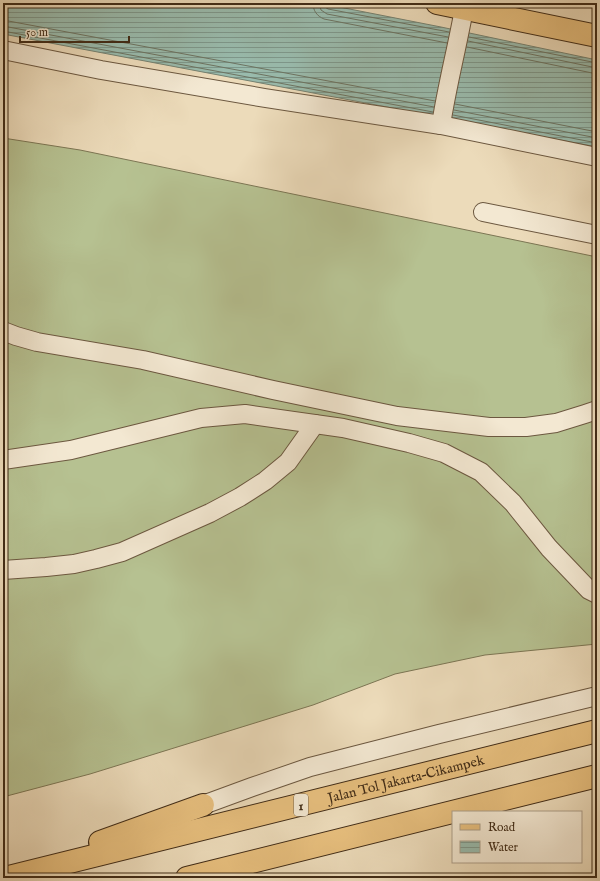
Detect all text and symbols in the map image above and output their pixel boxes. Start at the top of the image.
scale bar [20,18,129,44]
text: 50 m [26,25,48,40]
street label: Jalan Tol Jakarta–Cikampek [324,751,487,808]
road number: 1 [294,794,308,816]
legend [452,811,582,863]
text: Road [488,820,516,835]
text: Water [488,840,519,855]

